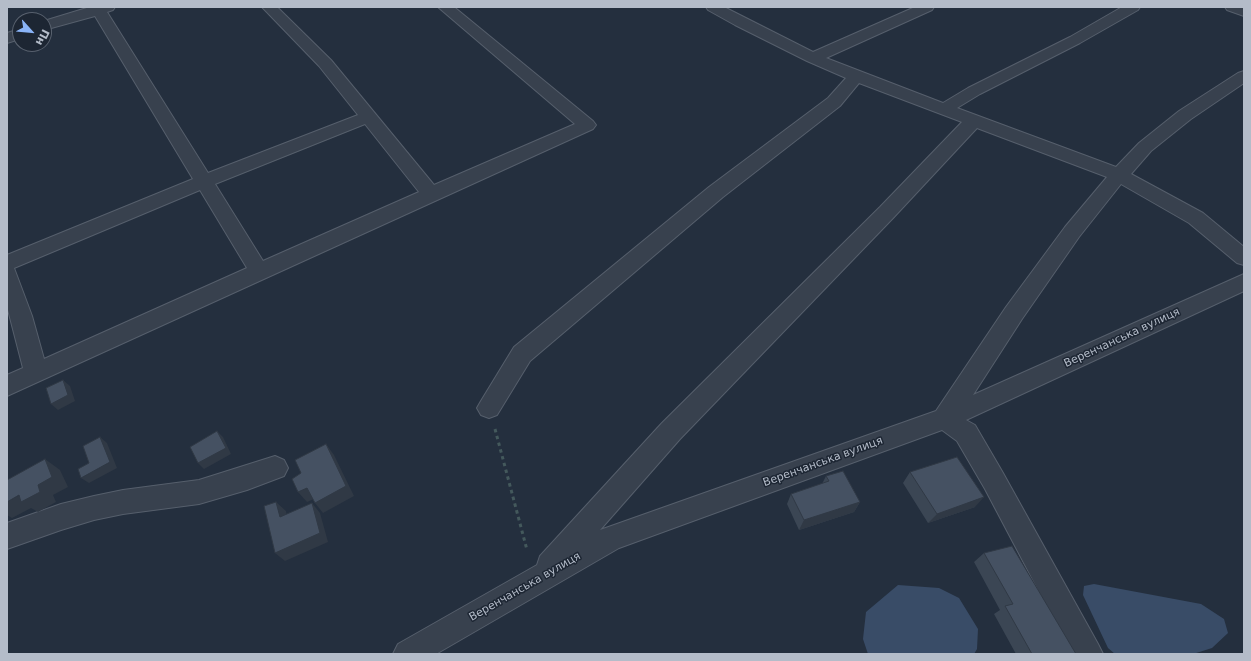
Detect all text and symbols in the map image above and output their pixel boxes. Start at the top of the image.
north arrow [12,12,52,52]
text: Пн [33,27,52,48]
street label: Веренчанська вулиця [1062,305,1182,371]
street label: Веренчанська вулиця [761,434,885,490]
street label: Веренчанська вулиця [467,550,583,624]

